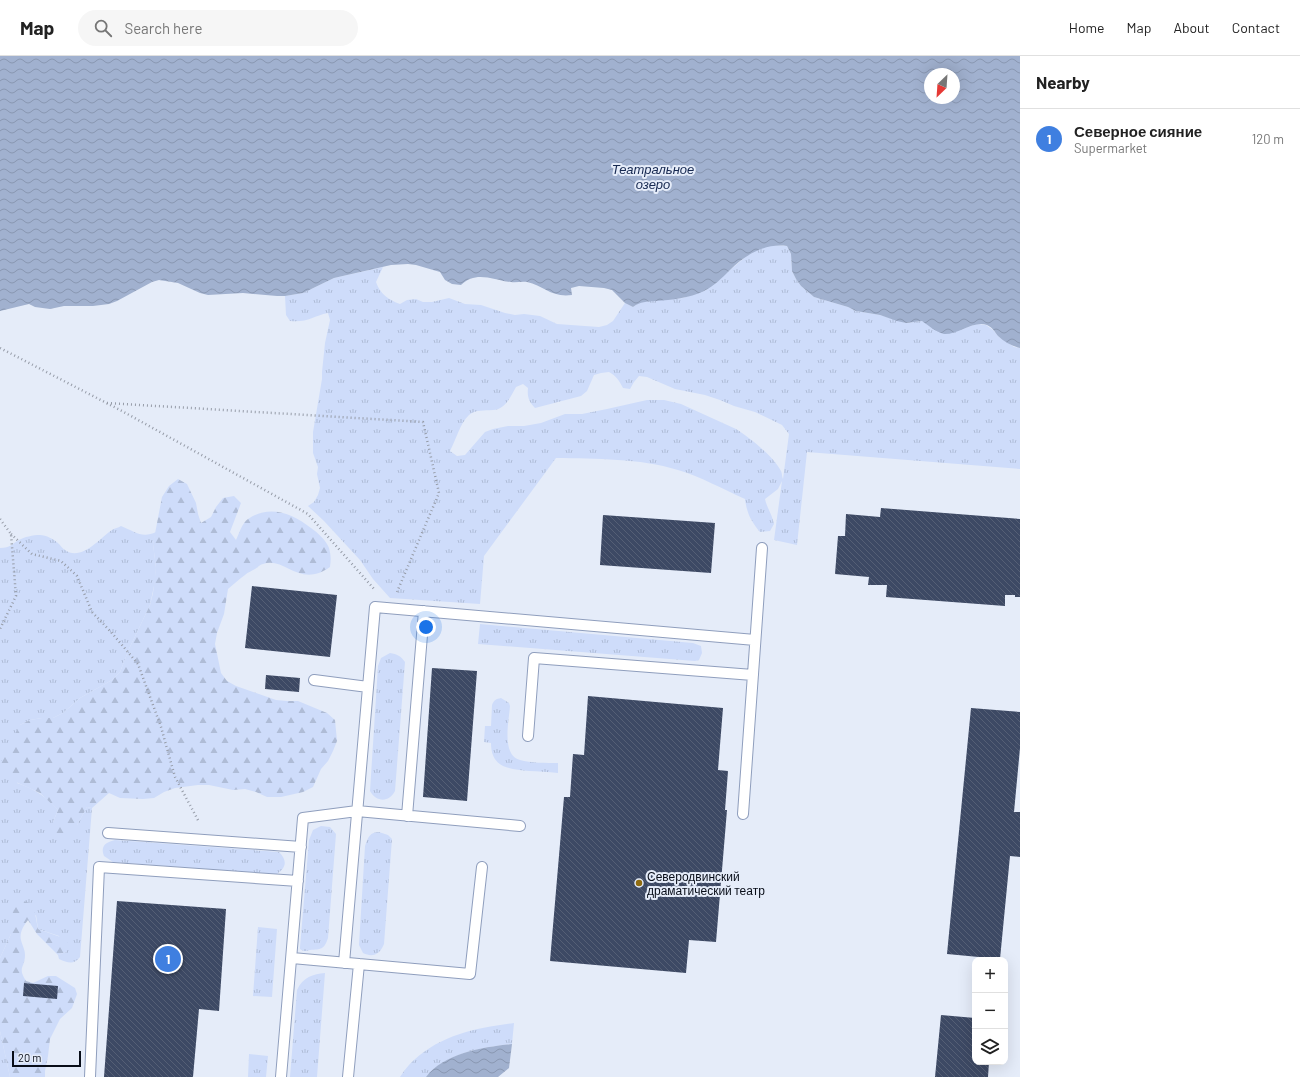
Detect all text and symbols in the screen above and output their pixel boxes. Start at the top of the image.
search box [78,10,358,46]
text: Map [20,16,54,39]
icon: search [92,17,114,39]
text: Search here [124,19,202,37]
text: Home [1069,19,1105,36]
text: Map [1127,19,1151,36]
text: About [1173,19,1210,36]
text: Contact [1232,19,1280,36]
north arrow [924,68,960,104]
text: Nearby [1036,72,1090,92]
text: Северное сияние [1074,122,1202,140]
text: 1 [1047,131,1051,147]
text: 120 m [1252,131,1284,147]
text: Supermarket [1074,140,1147,156]
water label: Театральное озеро [612,161,694,192]
your location [416,617,436,637]
place label: Северодвинский драматический театр [647,869,765,898]
marker: Северодвинский драматический театр [634,878,644,888]
pin: 1 [155,944,181,974]
map controls [972,957,1008,1065]
button: + [972,957,1008,993]
button: − [972,993,1008,1029]
button: layers [972,1029,1008,1065]
scale bar [12,1049,81,1068]
text: 20 m [18,1051,41,1064]

